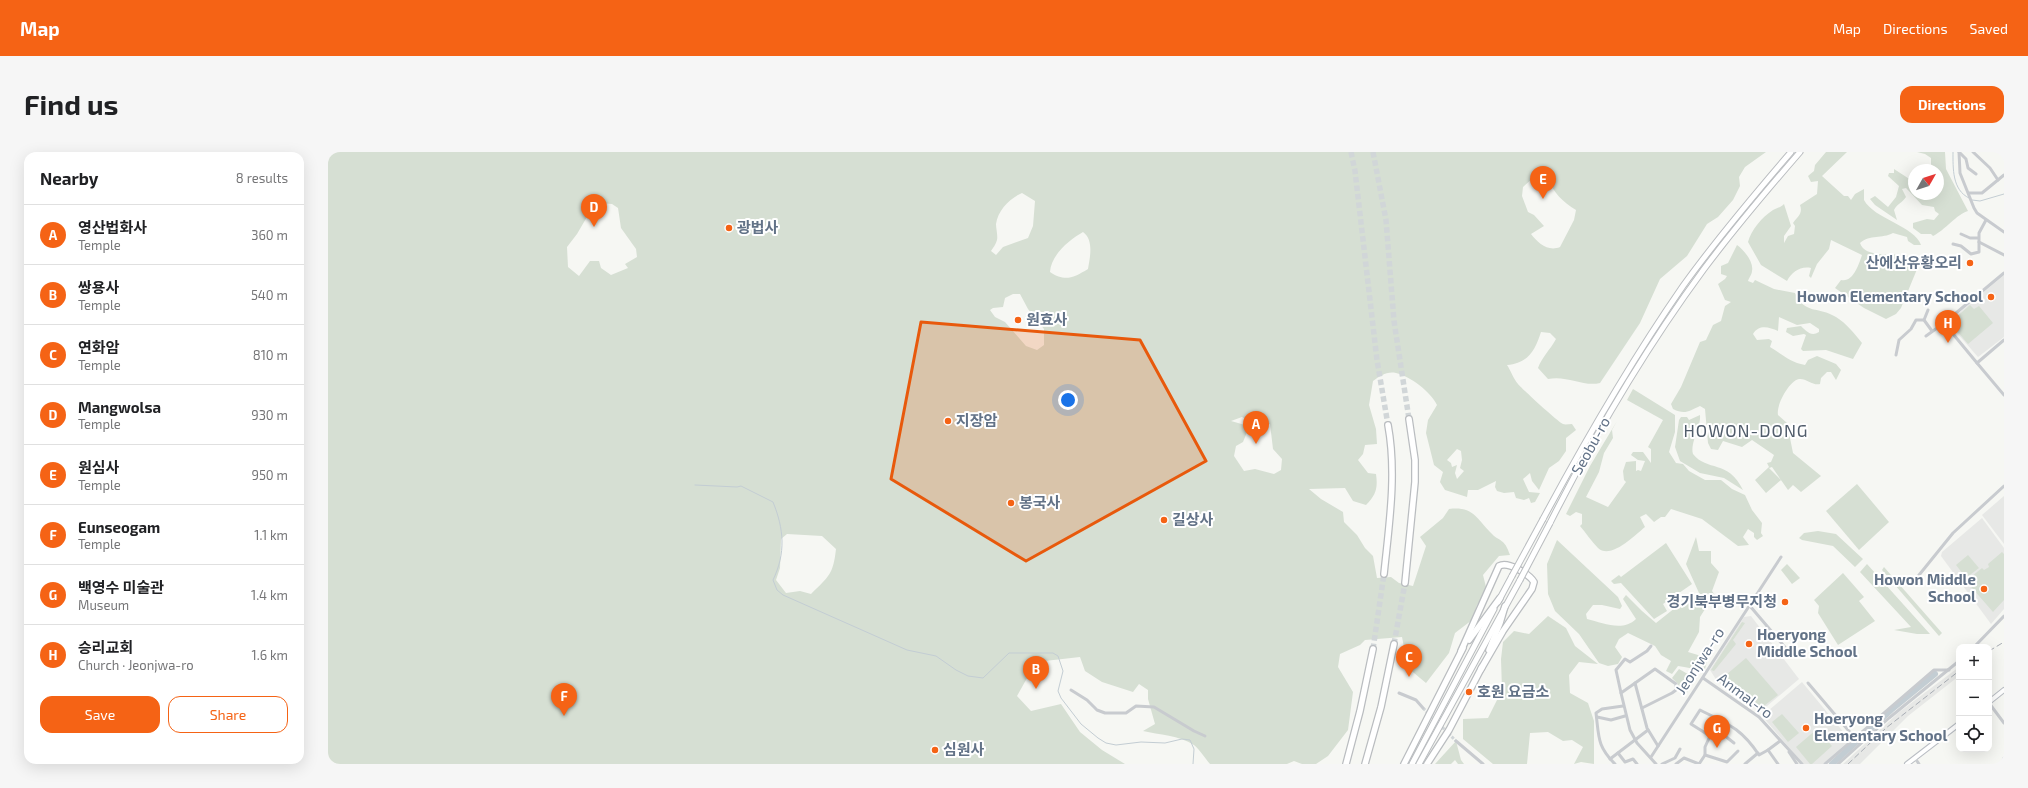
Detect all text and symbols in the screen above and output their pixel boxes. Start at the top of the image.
text: Map [20,17,60,40]
text: Map [1833,20,1861,37]
text: Directions [1883,20,1948,37]
text: Saved [1970,20,2008,37]
button: Directions [1900,86,2004,123]
text: Find us [24,87,118,121]
north arrow [1908,164,1944,200]
pin: E [1530,166,1556,199]
text: Nearby [40,168,98,188]
text: 8 results [236,170,288,186]
pin: D [581,194,607,227]
text: 영산법화사 [78,218,147,236]
place label: 광법사 [737,218,779,236]
marker: 광법사 [724,223,734,233]
text: A [49,227,57,243]
text: 360 m [251,227,288,243]
text: Temple [78,237,121,253]
place label: 산에산유황오리 [1865,253,1962,271]
marker: 산에산유황오리 [1965,258,1975,268]
text: 쌍용사 [78,278,119,296]
text: B [49,287,57,303]
text: 540 m [251,287,288,303]
place label: Howon Elementary School [1797,287,1983,306]
marker: Howon Elementary School [1986,292,1996,302]
text: Temple [78,297,121,313]
place label: 원효사 [1026,310,1068,328]
pin: H [1935,310,1961,343]
marker: 원효사 [1013,315,1023,325]
text: 연화암 [78,338,119,356]
text: C [49,347,57,363]
text: 810 m [253,347,288,363]
text: Temple [78,357,121,373]
your location [1058,390,1078,410]
text: Mangwolsa [78,398,161,416]
text: D [49,407,57,423]
text: 930 m [251,407,288,423]
place label: 지장암 [956,411,998,429]
pin: A [1243,411,1269,444]
street label: Seobu-ro [1567,414,1613,478]
text: Temple [78,416,121,432]
marker: 지장암 [943,416,953,426]
district label: HOWON-DONG [1683,420,1809,440]
text: 원심사 [78,458,119,476]
text: E [49,467,57,483]
text: 950 m [251,467,288,483]
text: Temple [78,477,121,493]
place label: 봉국사 [1019,493,1061,511]
marker: 봉국사 [1006,498,1016,508]
place label: 길상사 [1172,510,1214,528]
marker: 길상사 [1159,515,1169,525]
text: Eunseogam [78,518,160,536]
text: F [49,527,57,543]
text: 1.1 km [254,527,288,543]
text: Temple [78,536,121,552]
place label: Howon Middle School [1874,570,1976,605]
text: 백영수 미술관 [78,578,164,596]
marker: Howon Middle School [1979,584,1989,594]
text: G [49,587,57,603]
text: 1.4 km [251,587,288,603]
place label: 경기북부병무지청 [1667,592,1777,610]
text: Museum [78,597,129,613]
marker: 경기북부병무지청 [1780,597,1790,607]
street label: Jeonjwa-ro [1671,624,1728,698]
place label: Hoeryong Middle School [1757,625,1858,660]
text: 승리교회 [78,638,133,656]
marker: Hoeryong Middle School [1744,639,1754,649]
pin: C [1396,644,1422,677]
map controls [1956,644,1992,752]
button: + [1956,644,1992,680]
text: H [49,647,57,663]
text: 1.6 km [252,647,288,663]
pin: B [1023,656,1049,689]
text: Church · Jeonjwa-ro [78,657,194,673]
street label: Anmal-ro [1714,669,1777,722]
button: − [1956,680,1992,716]
place label: 호원 요금소 [1477,682,1549,700]
pin: F [551,683,577,716]
marker: 호원 요금소 [1464,687,1474,697]
button: Save [40,696,160,733]
button: Share [168,696,288,733]
place label: Hoeryong Elementary School [1814,709,1947,745]
pin: G [1704,715,1730,748]
button: locate [1956,716,1992,752]
marker: Hoeryong Elementary School [1801,723,1811,733]
place label: 심원사 [943,740,985,758]
marker: 심원사 [930,745,940,755]

